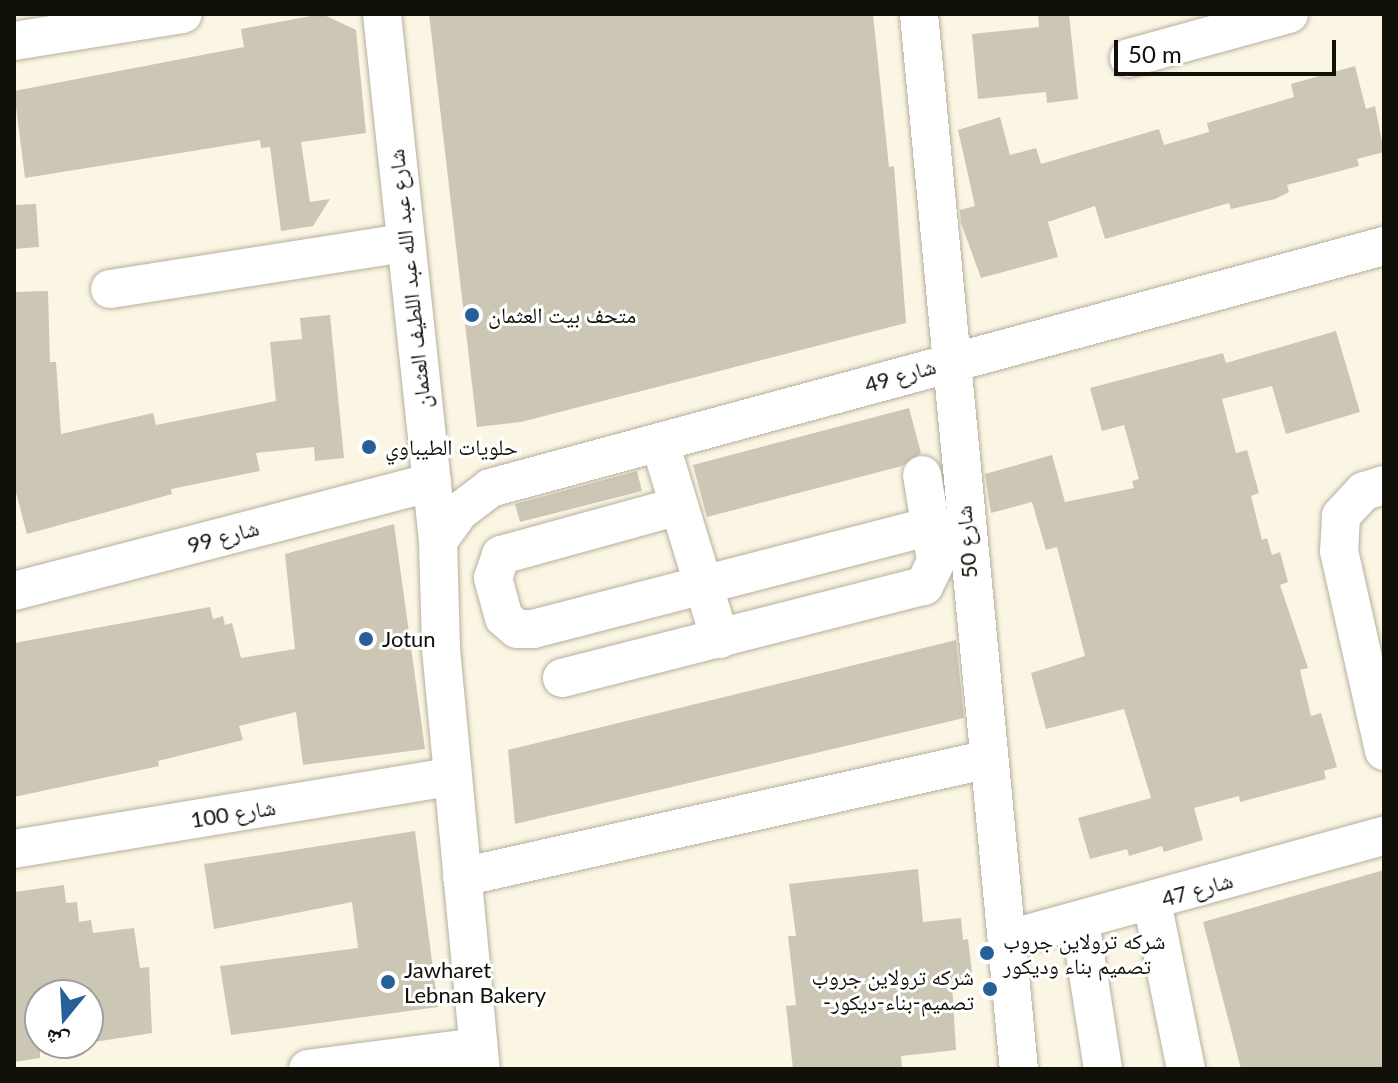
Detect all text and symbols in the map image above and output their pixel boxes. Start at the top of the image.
scale bar [1118,24,1340,74]
text: 50 m [1128,39,1182,68]
street label: شارع عبد الله عبد اللطيف العثمان [382,148,436,410]
place label: متحف بيت العثمان [488,302,636,328]
marker: متحف بيت العثمان [463,306,481,324]
street label: شارع 49 [861,352,939,398]
place label: حلويات الطيباوي [385,434,518,460]
marker: حلويات الطيباوي [360,438,378,456]
street label: شارع 50 [950,505,982,579]
street label: شارع 99 [184,514,262,558]
place label: Jotun [382,626,436,652]
marker: Jotun [357,630,375,648]
street label: شارع 100 [189,793,277,833]
street label: شارع 47 [1158,866,1236,912]
place label: شركه ترولاين جروب تصميم بناء وديكور [1003,927,1165,978]
marker: شركه ترولاين جروب تصميم بناء وديكور [978,944,996,962]
place label: Jawharet Lebnan Bakery [404,956,546,1008]
place label: شركه ترولاين جروب -تصميم-بناء-ديكور [812,963,974,1014]
marker: Jawharet Lebnan Bakery [379,973,397,991]
north arrow [24,979,104,1059]
marker: شركه ترولاين جروب -تصميم-بناء-ديكور [981,980,999,998]
text: ش [42,1024,72,1057]

